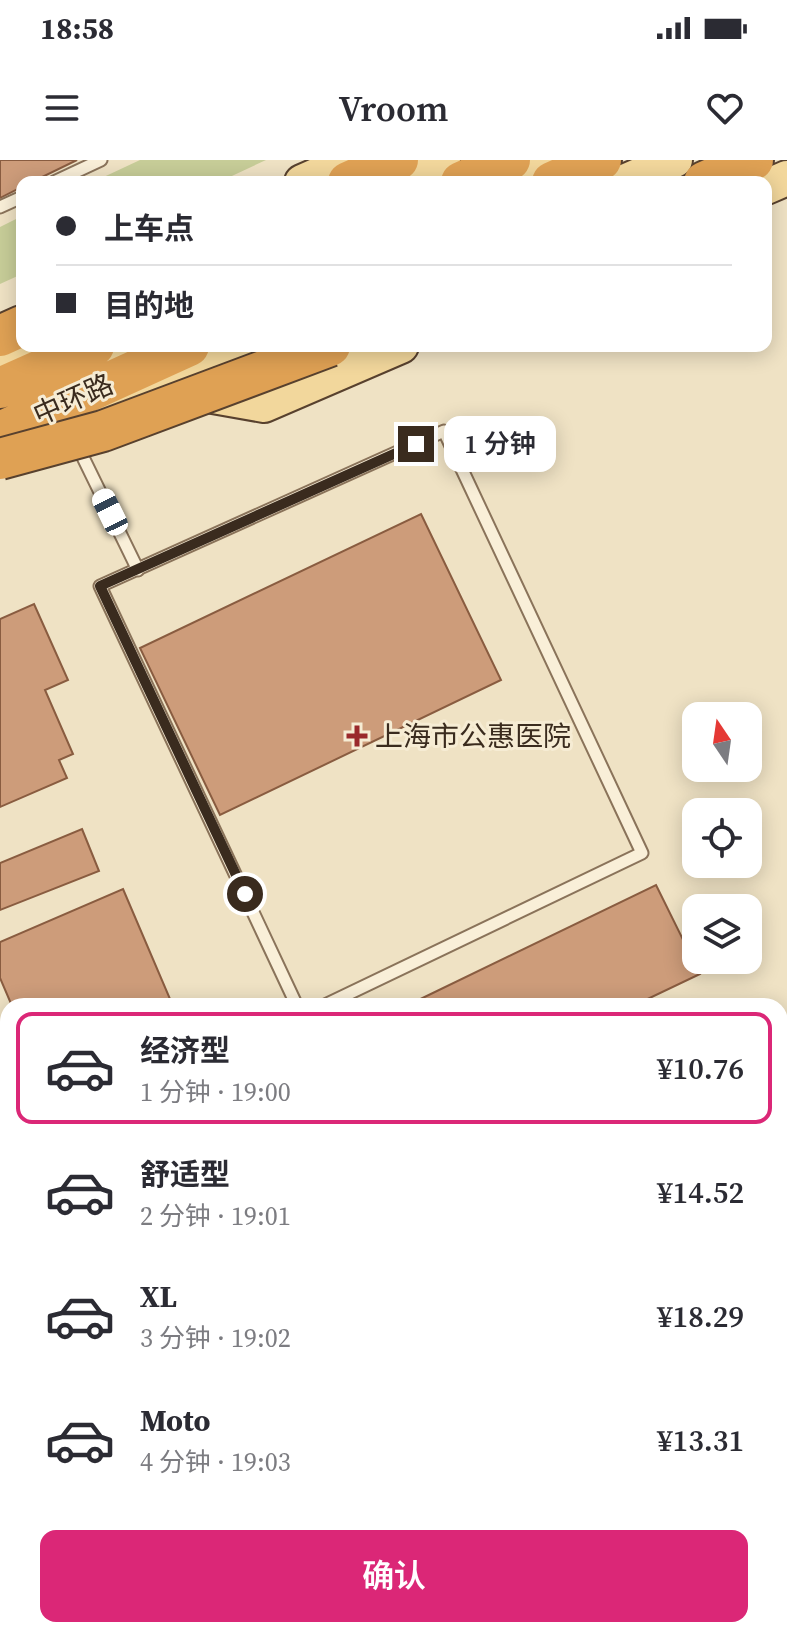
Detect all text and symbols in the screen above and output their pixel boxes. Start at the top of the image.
text: 18:58 [40,8,114,49]
text: Vroom [338,84,449,133]
icon: menu [40,86,84,130]
icon: heart [703,86,747,130]
text: 上车点 [104,208,194,249]
text: 目的地 [104,285,194,326]
street label: 中环路 [27,365,119,433]
callout: 1 分钟 [444,416,556,472]
route end [398,426,434,462]
text: 1 分钟 [464,426,536,462]
car [89,485,131,539]
north arrow [682,702,762,782]
map controls [682,702,762,974]
place label: 上海市公惠医院 [375,717,571,755]
marker: 上海市公惠医院 [346,725,368,747]
button: locate [682,798,762,878]
route start [227,876,263,912]
button: layers [682,894,762,974]
text: 经济型 [140,1030,230,1071]
icon: car [44,1032,116,1104]
text: ¥10.76 [657,1048,744,1089]
text: 1 分钟 · 19:00 [140,1074,291,1110]
text: 舒适型 [140,1154,230,1195]
icon: car [44,1156,116,1228]
text: ¥14.52 [657,1172,744,1213]
text: 2 分钟 · 19:01 [140,1198,291,1234]
text: XL [140,1276,177,1317]
icon: car [44,1280,116,1352]
text: ¥18.29 [657,1296,744,1337]
text: 3 分钟 · 19:02 [140,1320,291,1356]
text: Moto [140,1400,211,1441]
icon: car [44,1404,116,1476]
text: ¥13.31 [657,1420,744,1461]
text: 4 分钟 · 19:03 [140,1444,291,1480]
button: 确认 [40,1530,748,1622]

